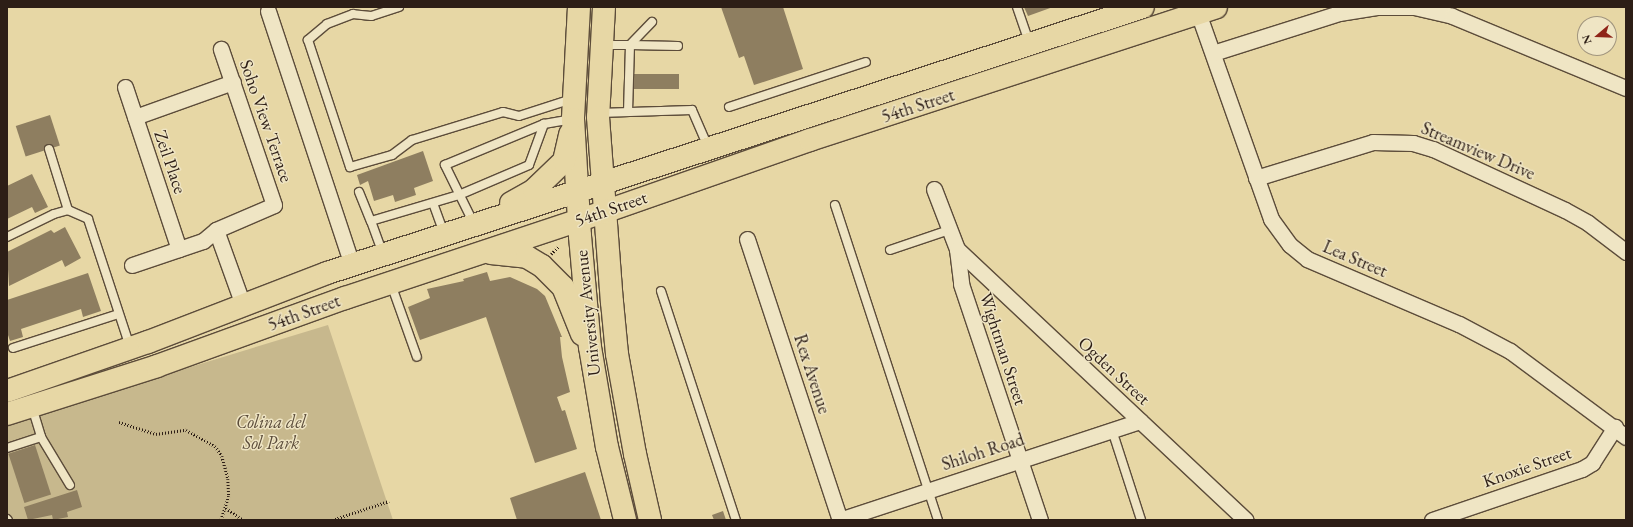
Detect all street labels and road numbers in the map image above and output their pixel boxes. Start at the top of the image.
street label: Soho View Terrace [235,57,297,185]
street label: 54th Street [879,84,957,128]
street label: Streamview Drive [1418,117,1538,185]
street label: Zeil Place [149,127,191,197]
street label: 54th Street [572,187,650,231]
street label: Lea Street [1320,236,1390,282]
street label: University Avenue [571,249,605,377]
street label: 54th Street [265,290,343,336]
street label: Wightman Street [975,290,1031,408]
street label: Rex Avenue [789,331,835,417]
street label: Ogden Street [1074,332,1154,410]
street label: Shiloh Road [939,429,1027,475]
street label: Knoxie Street [1480,442,1574,492]

